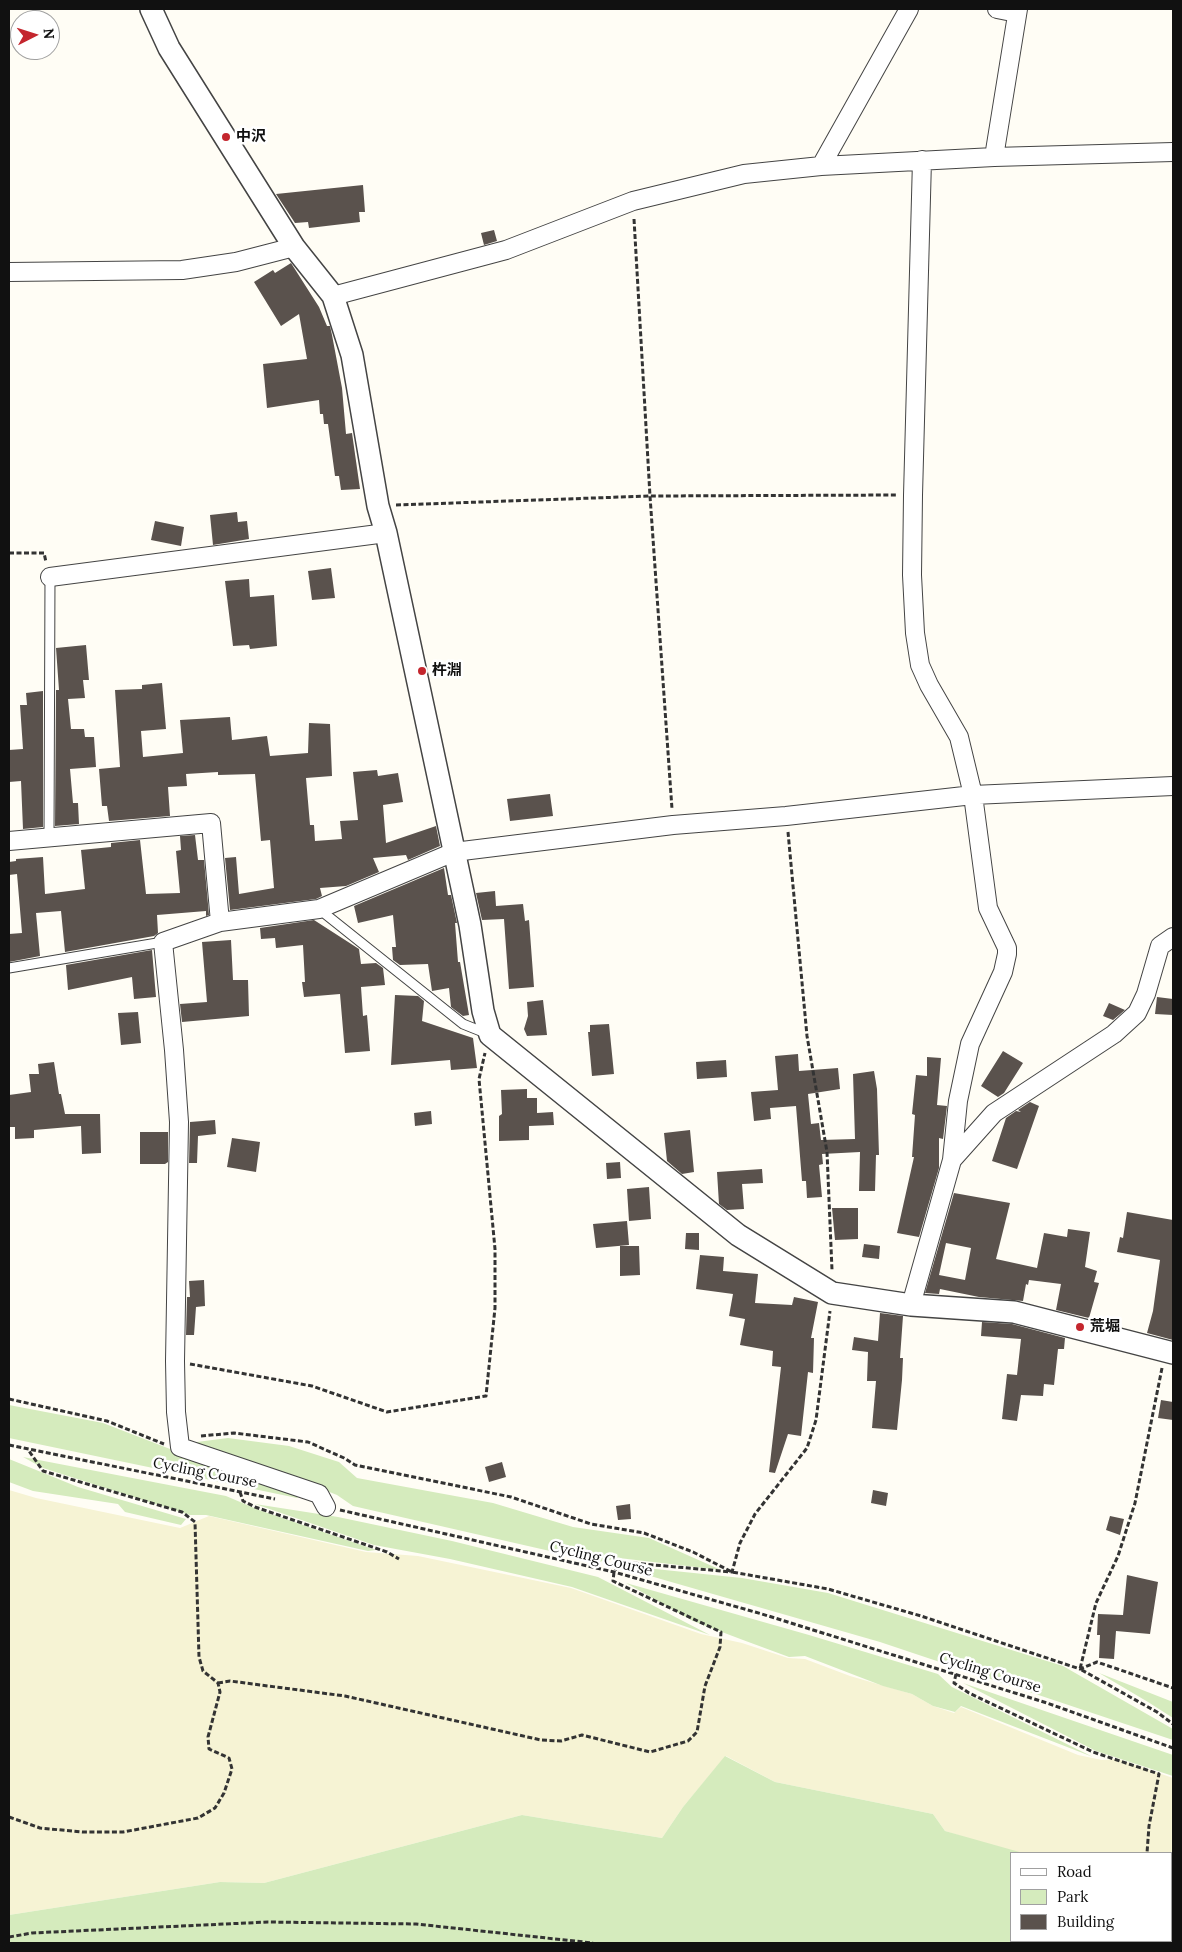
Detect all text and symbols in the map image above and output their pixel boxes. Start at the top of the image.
north arrow [10,10,60,60]
text: N [40,28,58,40]
place label: 中沢 [236,128,266,146]
marker: 中沢 [220,131,232,143]
place label: 杵淵 [432,662,462,680]
marker: 杵淵 [416,665,428,677]
place label: 荒堀 [1090,1318,1120,1336]
marker: 荒堀 [1074,1321,1086,1333]
street label: Cycling Course [151,1454,259,1492]
street label: Cycling Course [548,1537,654,1581]
street label: Cycling Course [937,1649,1043,1697]
legend [1010,1852,1172,1942]
text: Road [1057,1862,1092,1881]
text: Park [1057,1887,1088,1906]
text: Building [1057,1912,1114,1931]

